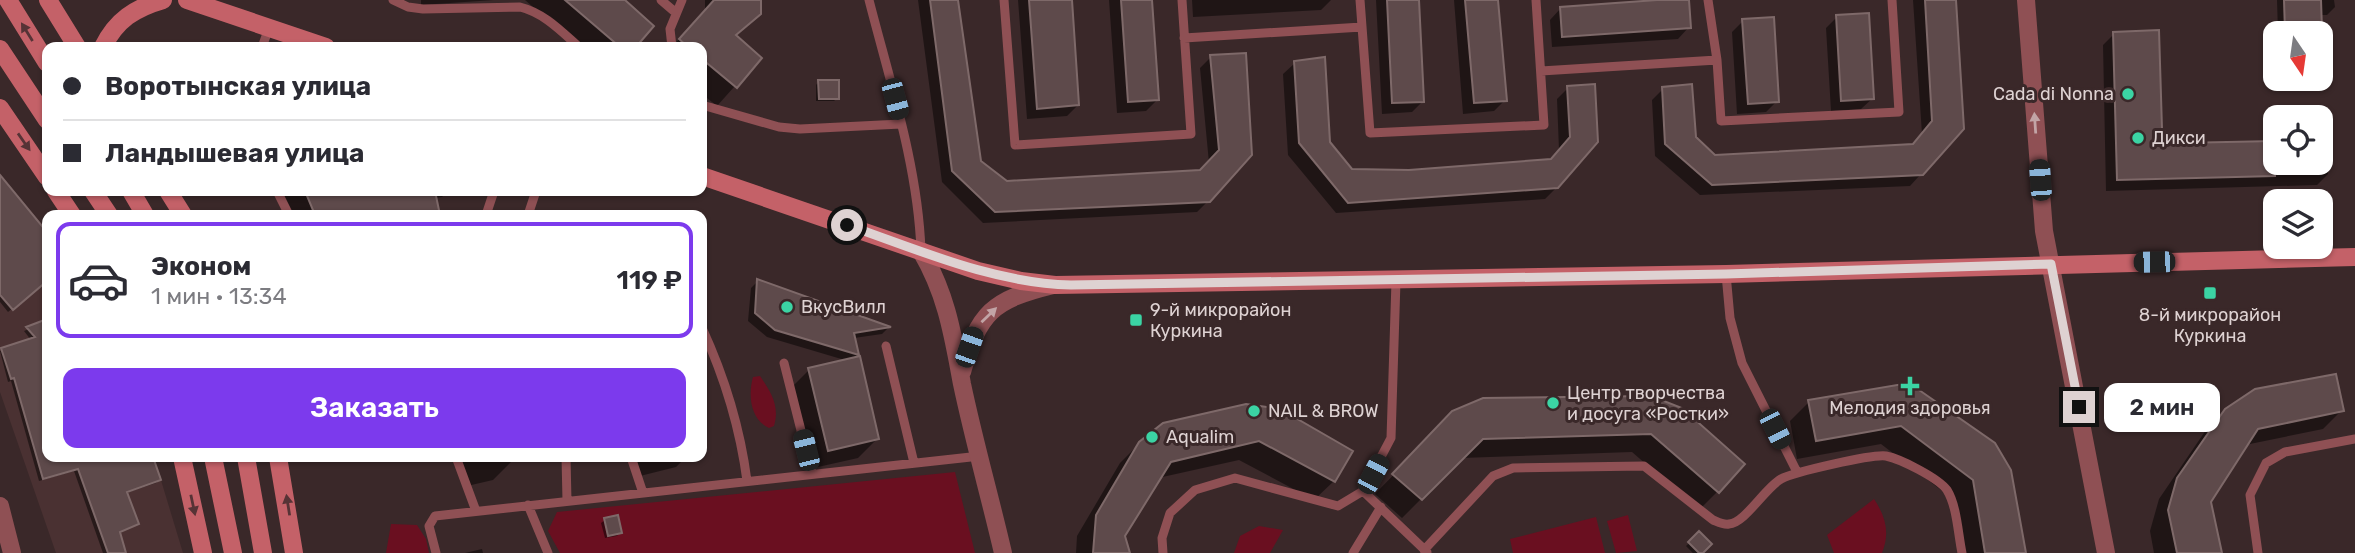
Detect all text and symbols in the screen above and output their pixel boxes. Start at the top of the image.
north arrow [2263,21,2333,91]
map controls [2263,21,2333,259]
one-way arrow [21,22,33,41]
text: Воротынская улица [105,71,371,102]
car [880,76,911,122]
place label: Cada di Nonna [1993,83,2114,105]
marker: Cada di Nonna [2120,86,2136,102]
button: locate [2263,105,2333,175]
one-way arrow [2029,112,2040,134]
place label: Дикси [2152,127,2206,149]
marker: Дикси [2130,130,2146,146]
one-way arrow [17,133,31,151]
text: Ландышевая улица [105,138,364,169]
car [2029,158,2052,202]
button: layers [2263,189,2333,259]
route start [831,209,863,241]
icon: car [67,249,130,312]
text: Эконом [151,251,251,282]
car [2133,251,2176,273]
text: 119 ₽ [617,265,682,296]
text: 1 мин · 13:34 [151,282,287,310]
marker: 8-й микрорайон Куркина [2202,285,2218,301]
place label: ВкусВилл [801,296,886,318]
marker: ВкусВилл [779,299,795,315]
place label: 9-й микрорайон Куркина [1150,299,1291,342]
place label: 8-й микрорайон Куркина [2139,304,2281,347]
one-way arrow [980,307,997,323]
marker: 9-й микрорайон Куркина [1128,312,1144,328]
car [953,324,986,370]
button: Заказать [63,368,686,448]
marker: Мелодия здоровья [1902,378,1918,394]
place label: Центр творчества и досуга «Ростки» [1567,382,1729,425]
callout: 2 мин [2104,382,2219,432]
route end [2063,391,2095,423]
text: 2 мин [2129,393,2195,421]
marker: Центр творчества и досуга «Ростки» [1545,395,1561,411]
place label: Мелодия здоровья [1829,397,1991,419]
place label: NAIL & BROW [1268,400,1379,422]
marker: NAIL & BROW [1246,403,1262,419]
car [1757,406,1794,452]
place label: Aqualim [1166,426,1234,448]
car [791,427,822,473]
marker: Aqualim [1144,429,1160,445]
car [1354,451,1393,497]
one-way arrow [187,494,198,516]
one-way arrow [282,494,293,516]

